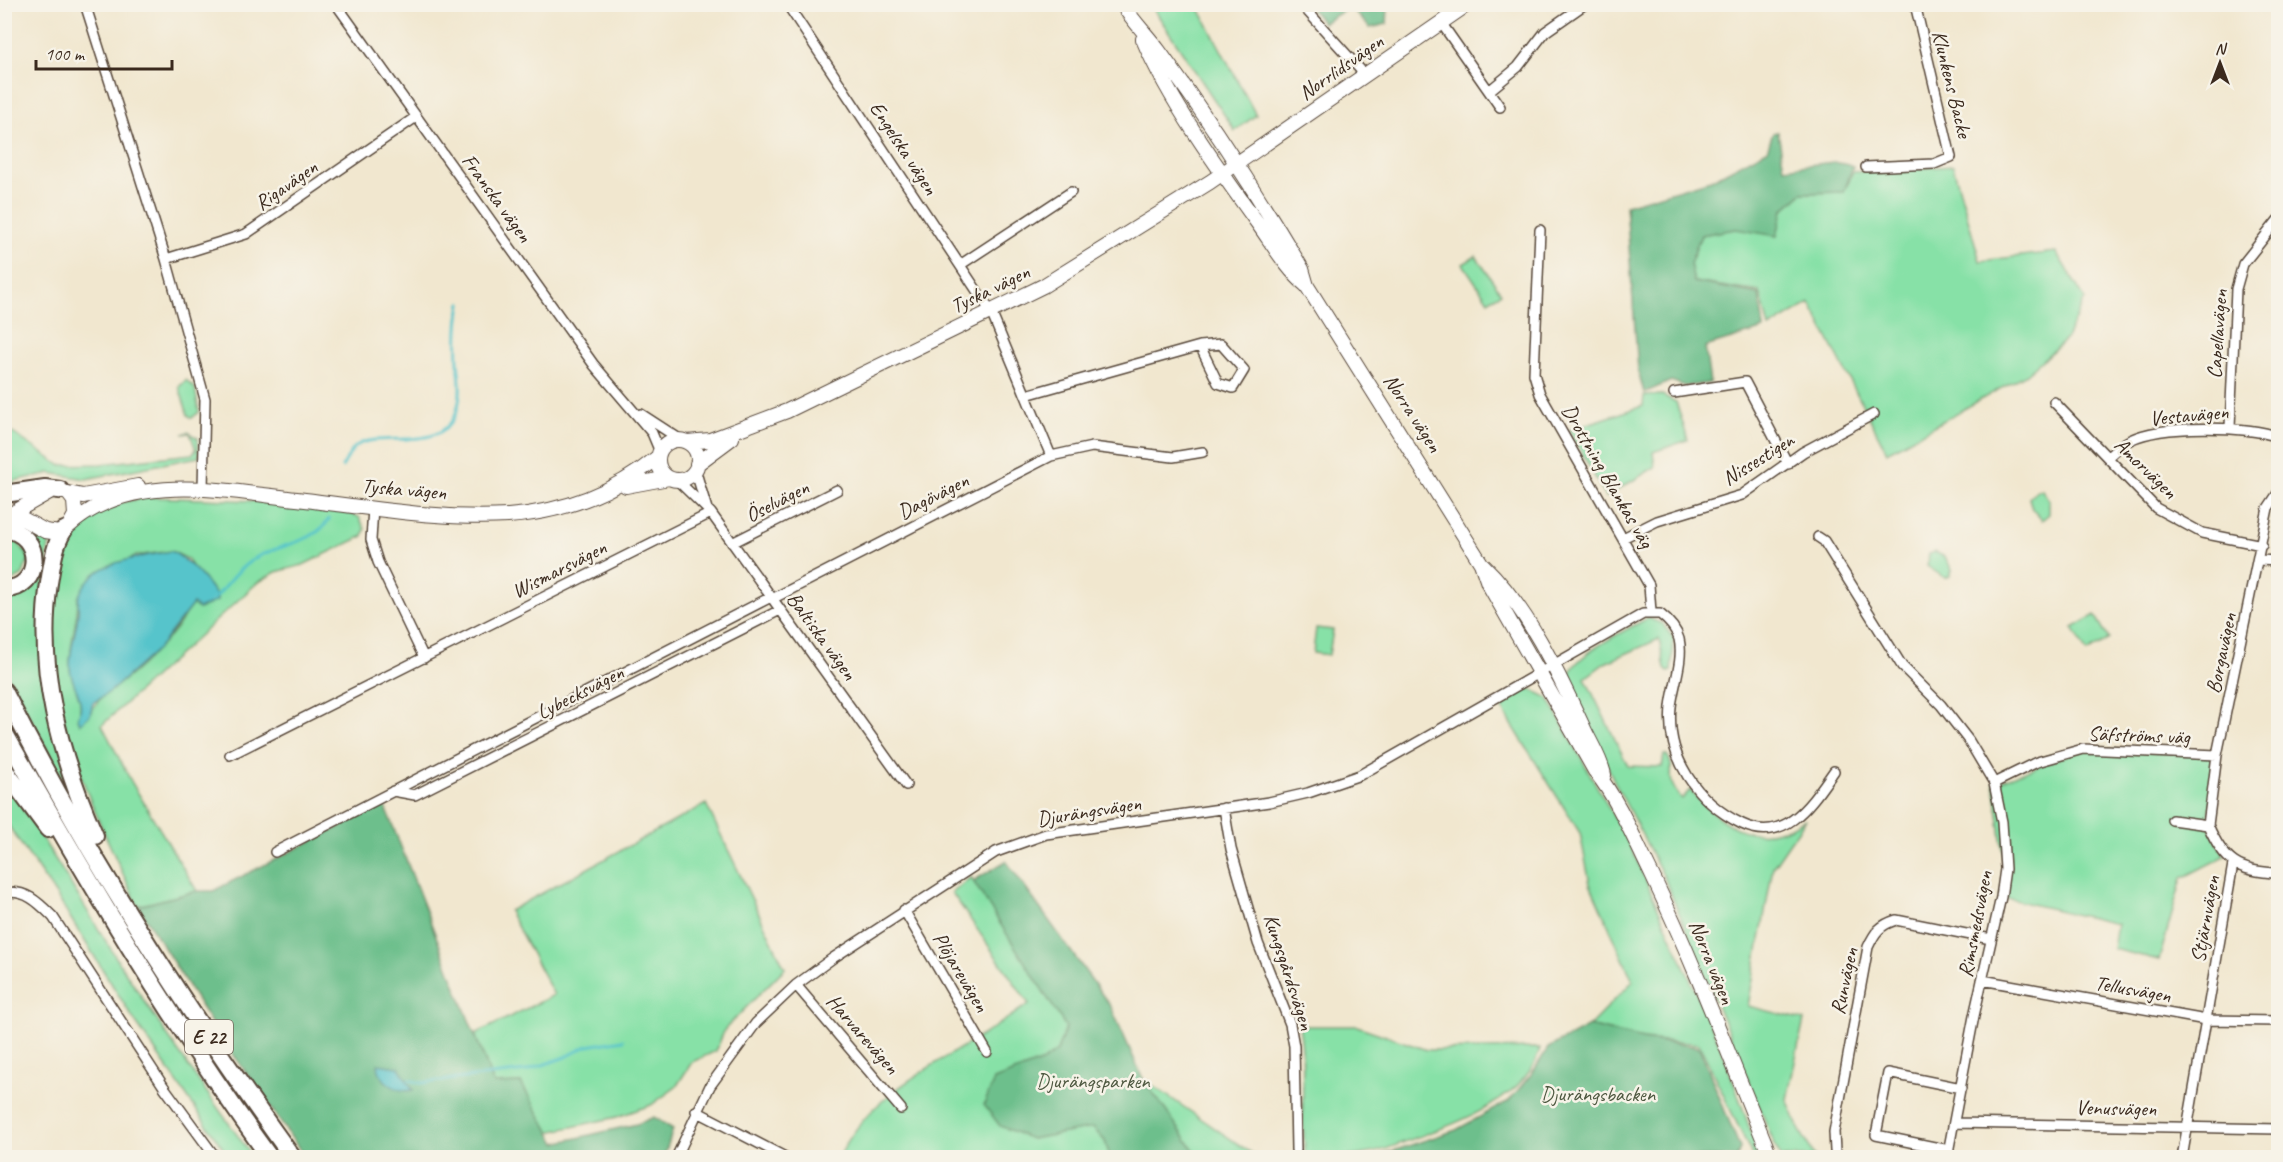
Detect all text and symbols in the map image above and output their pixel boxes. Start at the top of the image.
street label: Norrlidsvägen [1293,28,1389,106]
street label: Klunkens Backe [1926,28,1978,142]
scale bar [36,33,172,71]
north arrow [2190,33,2250,93]
text: N [2215,39,2228,59]
text: 100 m [45,43,86,65]
street label: Engelska vägen [864,96,944,200]
street label: Franska vägen [456,148,538,248]
street label: Rigavägen [249,154,323,216]
street label: Tyska vägen [946,259,1034,319]
street label: Capellavägen [2201,288,2233,380]
street label: Norra vägen [1378,369,1448,458]
street label: Drottning Blankas väg [1556,399,1661,554]
street label: Vestavägen [2149,399,2230,431]
street label: Nissestigen [1717,426,1800,491]
street label: Amorvägen [2109,432,2183,505]
street label: Dagövägen [893,467,973,525]
street label: Tyska vägen [361,472,448,506]
street label: Öselvägen [741,474,814,528]
street label: Wismarsvägen [507,534,611,604]
street label: Baltiska vägen [781,587,863,686]
street label: Borgavägen [2200,610,2242,696]
street label: Lybecksvägen [532,659,628,725]
street label: Säfströms väg [2087,720,2192,750]
street label: Djurängsvägen [1035,790,1143,832]
street label: Rimsmedsvägen [1952,868,1998,979]
street label: Stjärnvägen [2185,873,2226,965]
street label: Kungsgårdsvägen [1258,911,1320,1034]
street label: Norra vägen [1683,916,1741,1008]
street label: Plöjarevägen [927,927,995,1017]
street label: Runvägen [1824,945,1864,1017]
street label: Tellusvägen [2093,970,2174,1009]
street label: Harvarevägen [821,988,905,1080]
road number: E 22 [185,1020,233,1054]
park label: Djurängsparken [1036,1068,1150,1094]
park label: Djurängsbacken [1541,1081,1656,1107]
street label: Venusvägen [2075,1094,2157,1122]

